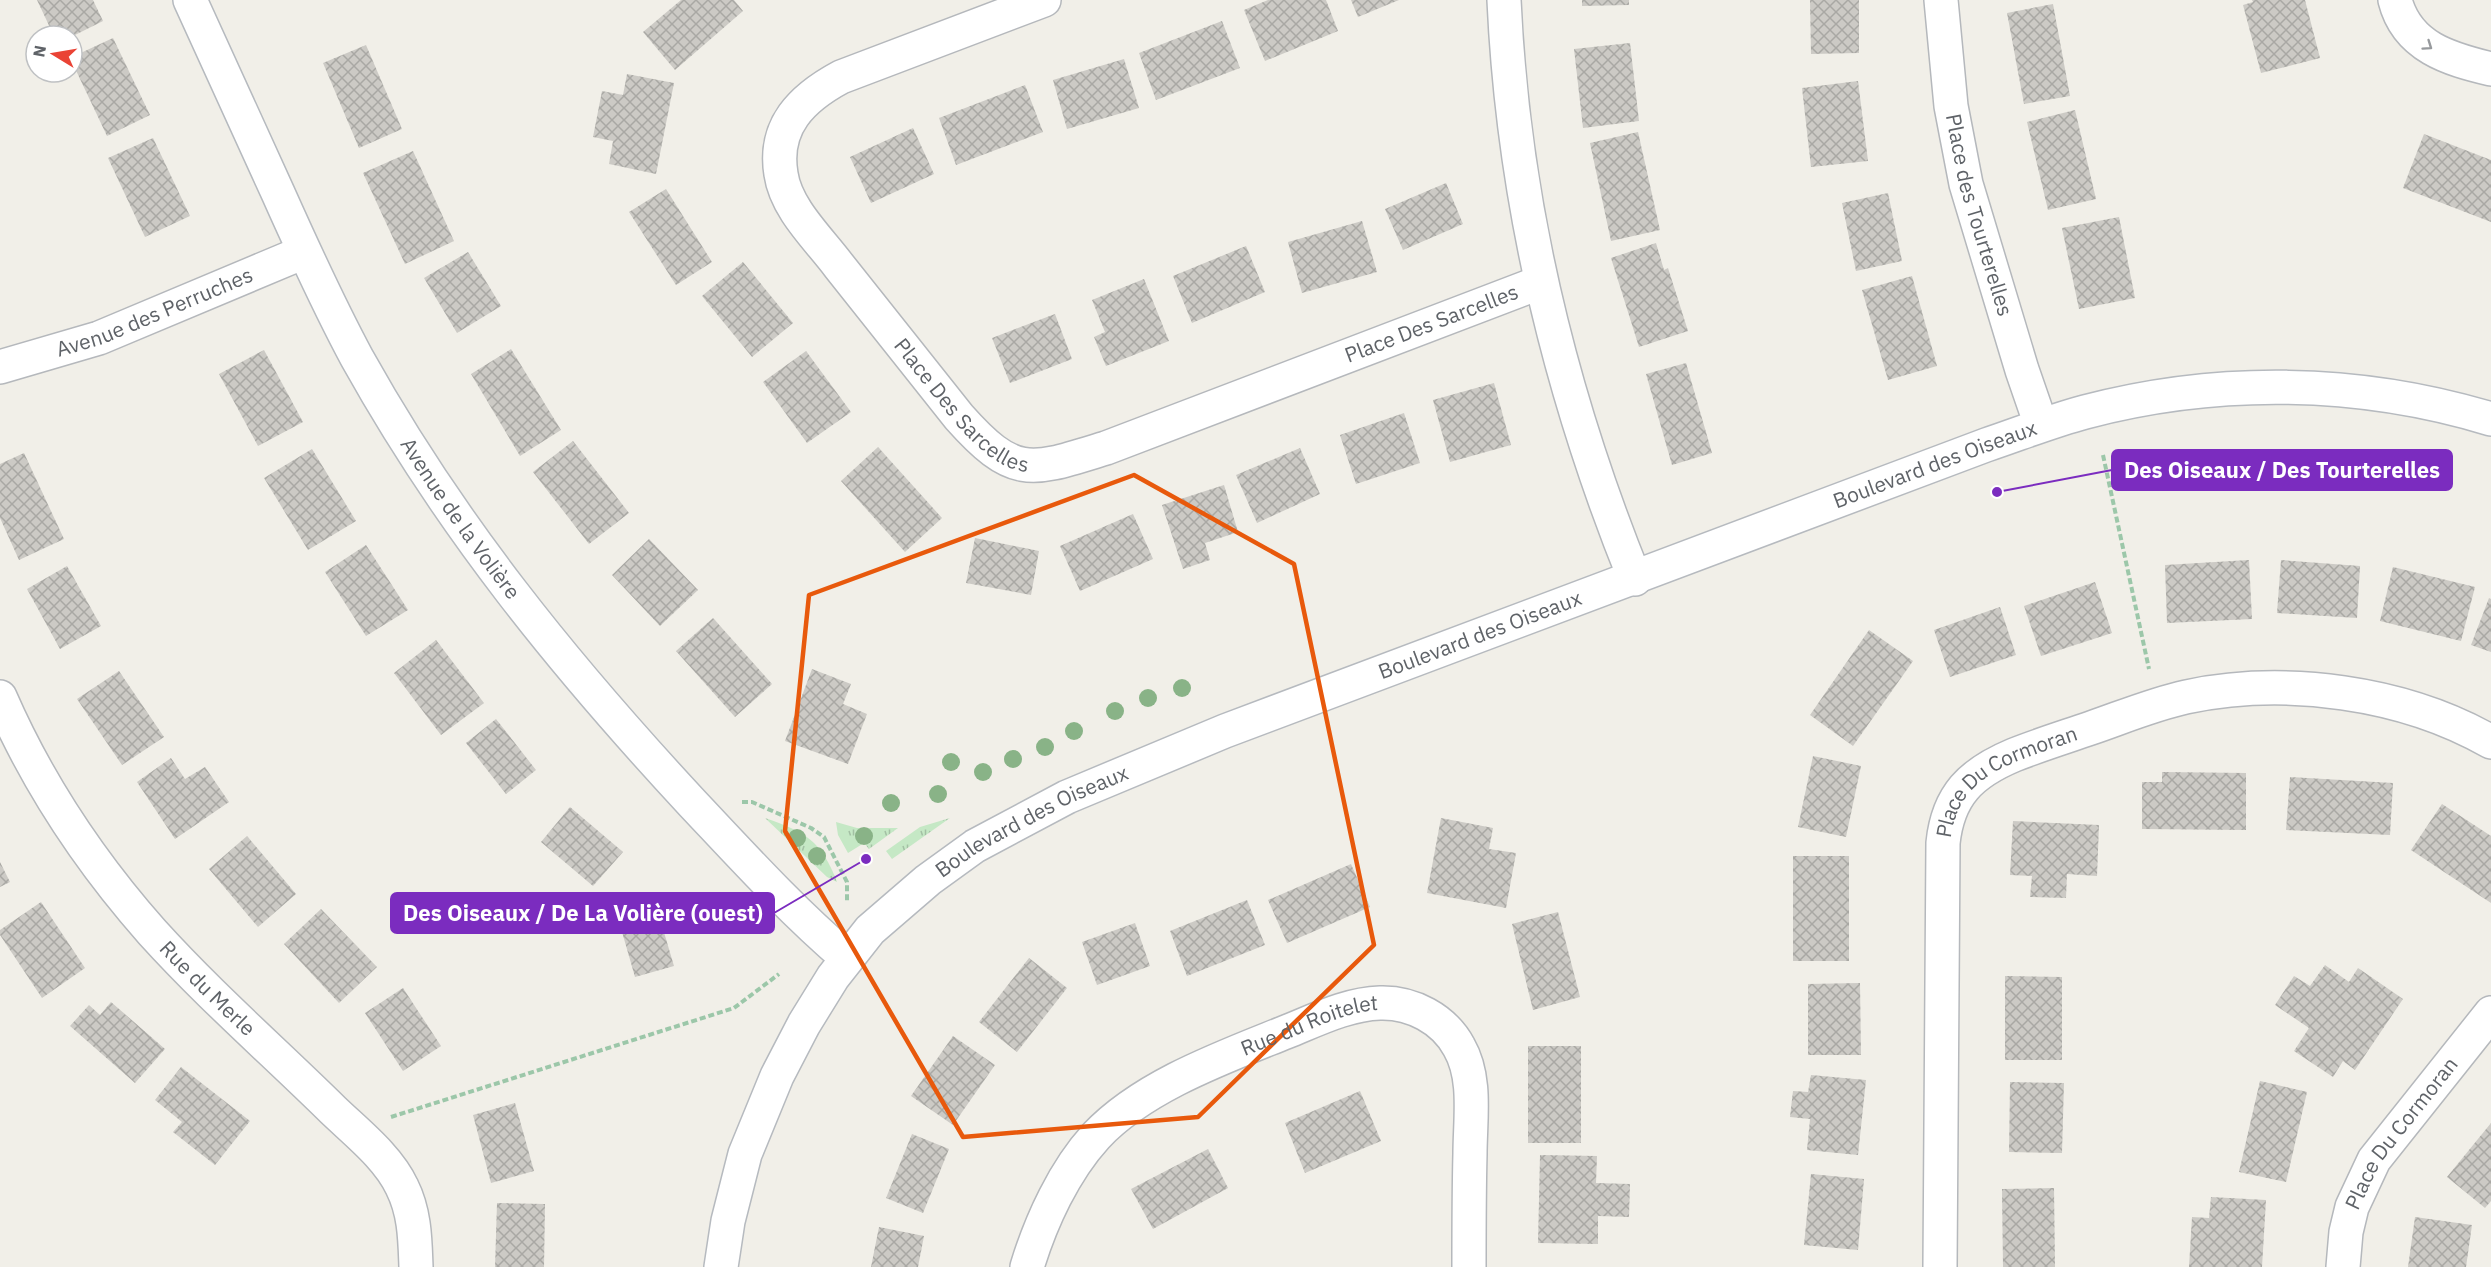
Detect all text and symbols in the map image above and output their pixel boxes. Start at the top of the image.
north arrow [24,24,84,84]
one-way arrow [2421,39,2432,50]
text: N [28,44,50,59]
street label: Place des Tourterelles [1940,111,2020,319]
street label: Avenue des Perruches [53,260,257,363]
street label: Place Des Sarcelles [1340,277,1522,369]
street label: Place Des Sarcelles [888,332,1031,478]
street label: Boulevard des Oiseaux [1829,413,2041,514]
street label: Avenue de la Volière [395,432,527,604]
callout: Des Oiseaux / Des Tourterelles [2112,450,2452,490]
text: Des Oiseaux / Des Tourterelles [2124,455,2440,484]
street label: Boulevard des Oiseaux [1374,583,1586,685]
street label: Place Du Cormoran [1929,719,2081,840]
street label: Boulevard des Oiseaux [929,758,1133,883]
callout: Des Oiseaux / De La Volière (ouest) [391,893,774,933]
text: Des Oiseaux / De La Volière (ouest) [403,898,763,927]
street label: Rue du Merle [154,934,262,1042]
street label: Rue du Roitelet [1236,988,1379,1062]
street label: Place Du Cormoran [2338,1051,2464,1214]

